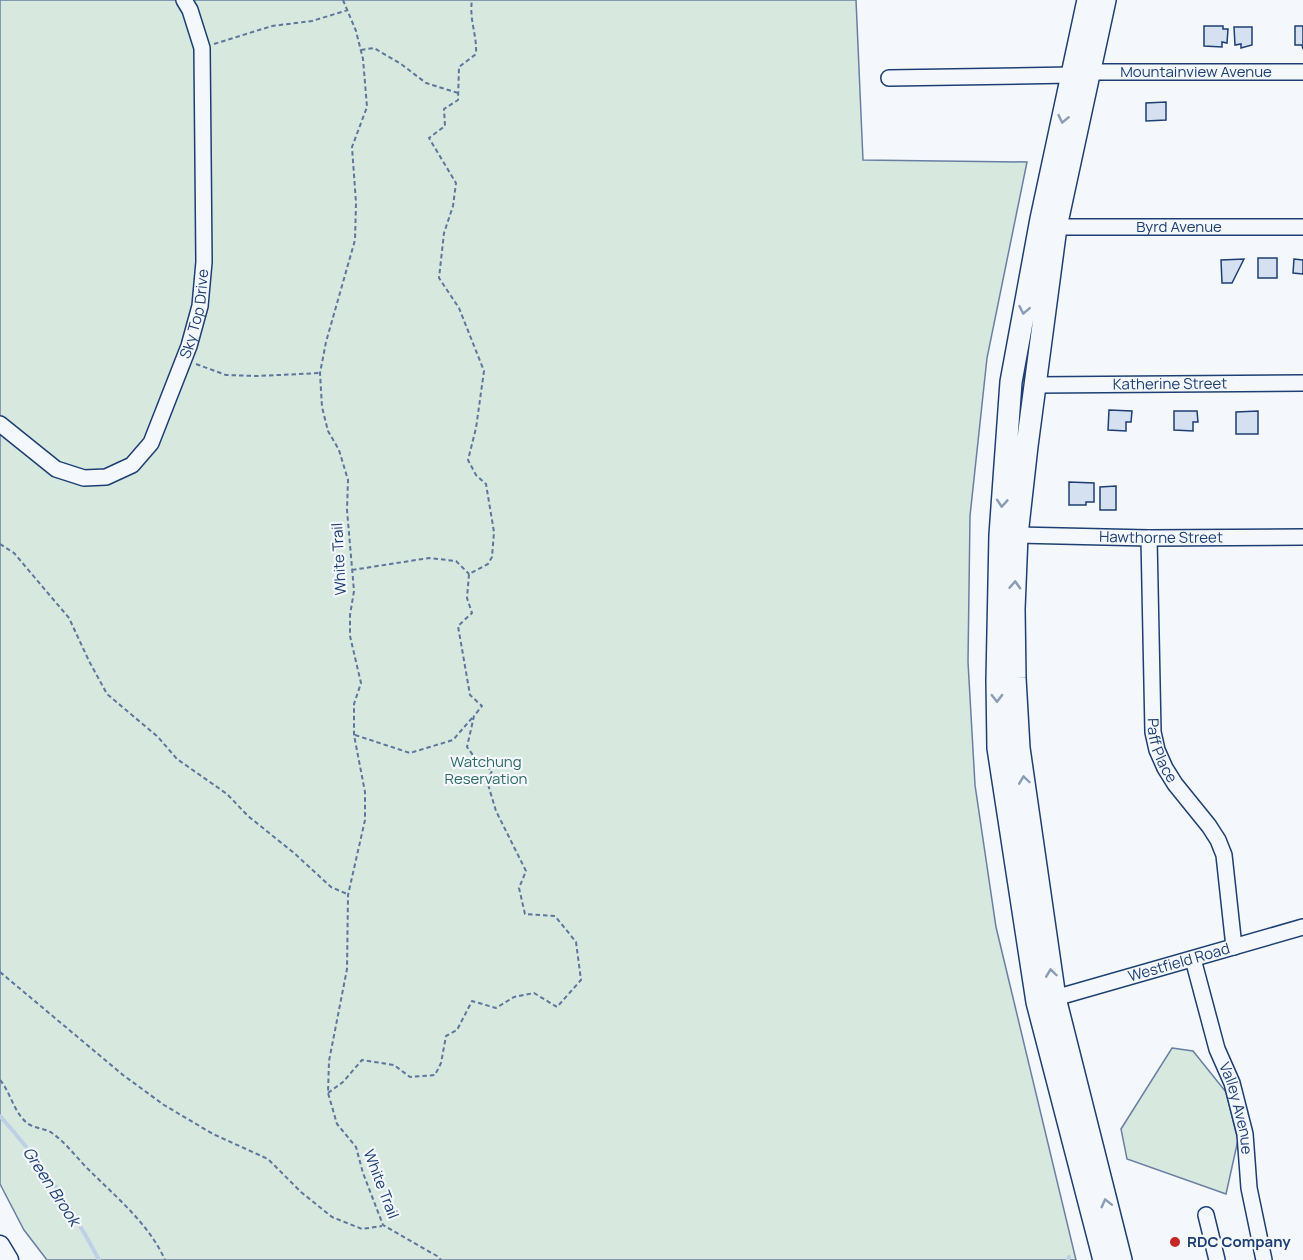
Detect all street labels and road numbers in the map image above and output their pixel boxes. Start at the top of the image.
street label: Mountainview Avenue [1120,61,1272,82]
street label: Byrd Avenue [1136,216,1222,237]
street label: Sky Top Drive [174,268,213,362]
street label: Katherine Street [1113,373,1227,394]
street label: White Trail [326,522,351,596]
street label: Hawthorne Street [1099,526,1223,548]
street label: Paff Place [1143,718,1183,787]
street label: Westfield Road [1126,938,1232,987]
street label: Valley Avenue [1214,1059,1257,1155]
street label: White Trail [359,1146,404,1221]

